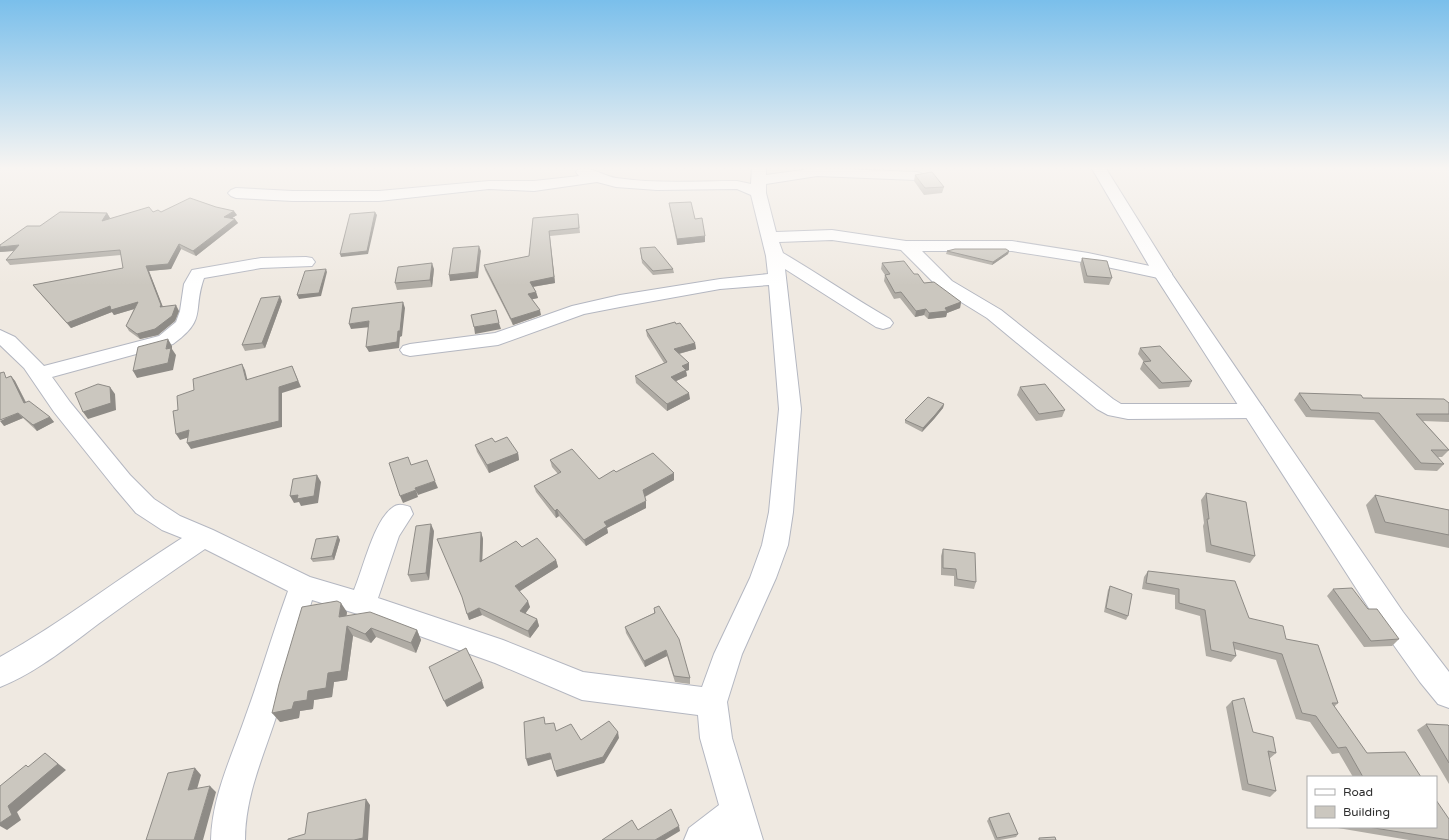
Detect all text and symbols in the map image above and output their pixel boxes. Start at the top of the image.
legend [1307,776,1437,828]
text: Road [1343,785,1373,799]
text: Building [1343,805,1390,819]

